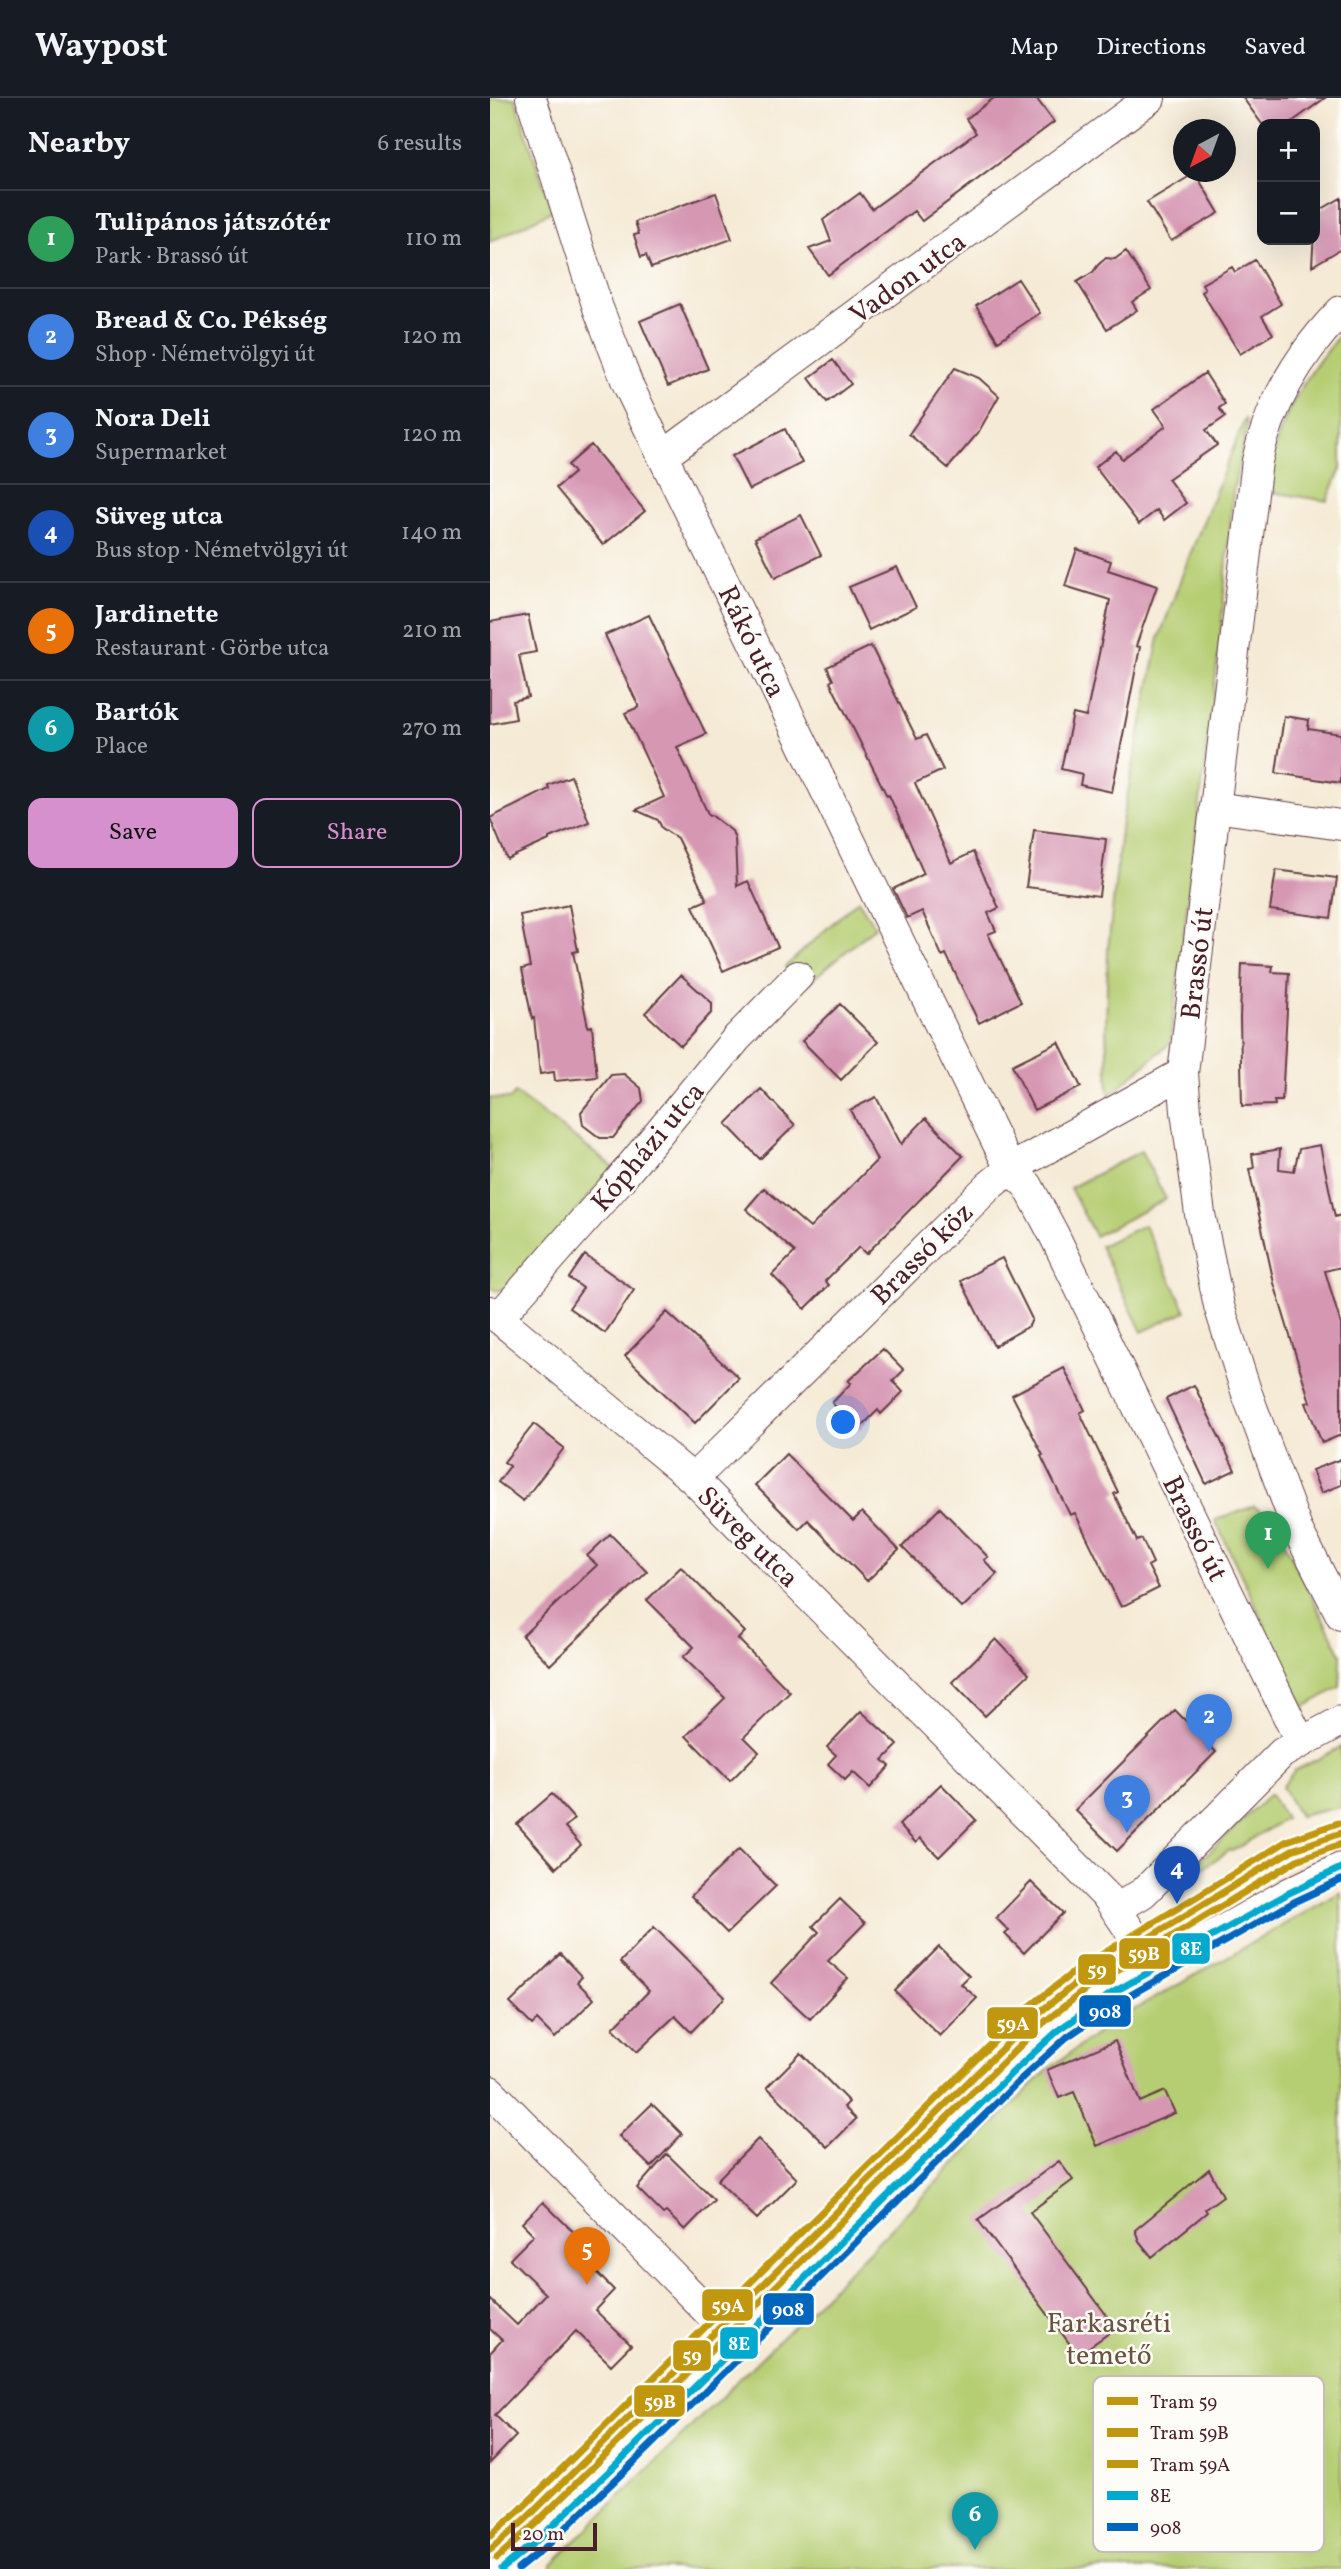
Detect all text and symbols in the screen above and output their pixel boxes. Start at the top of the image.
text: Waypost [35,25,168,71]
text: Map [1010,31,1058,65]
text: Directions [1096,31,1206,65]
text: Saved [1244,31,1306,65]
north arrow [1173,119,1236,182]
map controls [1257,119,1320,245]
button: + [1257,119,1320,182]
text: Nearby [28,123,130,165]
text: 6 results [378,128,462,160]
button: − [1257,182,1320,245]
text: Tulipános játszótér [95,205,330,241]
text: 1 [46,223,56,255]
text: 110 m [405,223,462,255]
street label: Vadon utca [842,223,975,335]
text: Park · Brassó út [95,241,249,273]
text: Bread & Co. Pékség [95,303,327,339]
text: 2 [45,321,57,353]
text: 120 m [402,321,462,353]
text: Shop · Németvölgyi út [95,339,315,371]
text: Nora Deli [95,401,211,437]
text: 3 [45,419,57,451]
text: 120 m [402,419,462,451]
text: Supermarket [95,437,227,469]
text: Süveg utca [95,499,223,535]
text: 4 [44,517,58,549]
text: 140 m [401,517,462,549]
text: Bus stop · Németvölgyi út [95,535,348,567]
street label: Rákó utca [707,580,795,705]
text: Jardinette [95,597,219,633]
text: 5 [45,615,57,647]
text: 210 m [402,615,462,647]
text: Restaurant · Görbe utca [95,633,329,665]
text: Bartók [95,695,179,731]
text: 6 [45,713,57,745]
text: 270 m [401,713,462,745]
text: Place [95,731,148,763]
button: Save [28,798,238,868]
button: Share [252,798,462,868]
street label: Brassó út [1172,905,1225,1022]
street label: Kópházi utca [583,1074,715,1221]
street label: Brassó köz [863,1195,983,1315]
your location [826,1405,860,1439]
street label: Brassó út [1151,1470,1236,1589]
street label: Süveg utca [688,1478,807,1597]
pin: 1 [1245,1511,1291,1569]
pin: 2 [1186,1694,1232,1752]
pin: 3 [1104,1775,1150,1833]
pin: 4 [1154,1846,1200,1904]
line badge: 8E [1171,1932,1211,1965]
line badge: 59B [1118,1937,1171,1970]
text: 8E [1180,1937,1202,1963]
text: 59B [1128,1942,1160,1968]
line badge: 59 [1077,1953,1117,1986]
text: 59 [1087,1958,1107,1984]
line badge: 908 [1078,1994,1132,2028]
text: 908 [1089,2000,1121,2026]
line badge: 59A [986,2006,1039,2040]
text: 59A [997,2012,1030,2038]
pin: 5 [564,2227,610,2285]
line badge: 59A [701,2288,754,2322]
line badge: 908 [762,2292,815,2326]
text: 59A [712,2294,745,2320]
text: 908 [772,2298,804,2324]
park label: Farkasréti temető [1047,2305,1171,2376]
line badge: 8E [719,2326,759,2360]
text: 8E [728,2332,750,2358]
line badge: 59 [672,2339,712,2372]
text: 59 [682,2344,702,2370]
legend [1093,2376,1324,2552]
line badge: 59B [633,2384,686,2418]
text: 59B [644,2390,676,2416]
text: Tram 59 [1150,2390,1217,2416]
text: Tram 59B [1150,2421,1229,2447]
text: Tram 59A [1150,2453,1230,2479]
text: 8E [1150,2484,1171,2510]
pin: 6 [952,2492,998,2550]
text: 908 [1150,2516,1181,2542]
scale bar [511,2520,597,2552]
text: 20 m [522,2522,564,2548]

